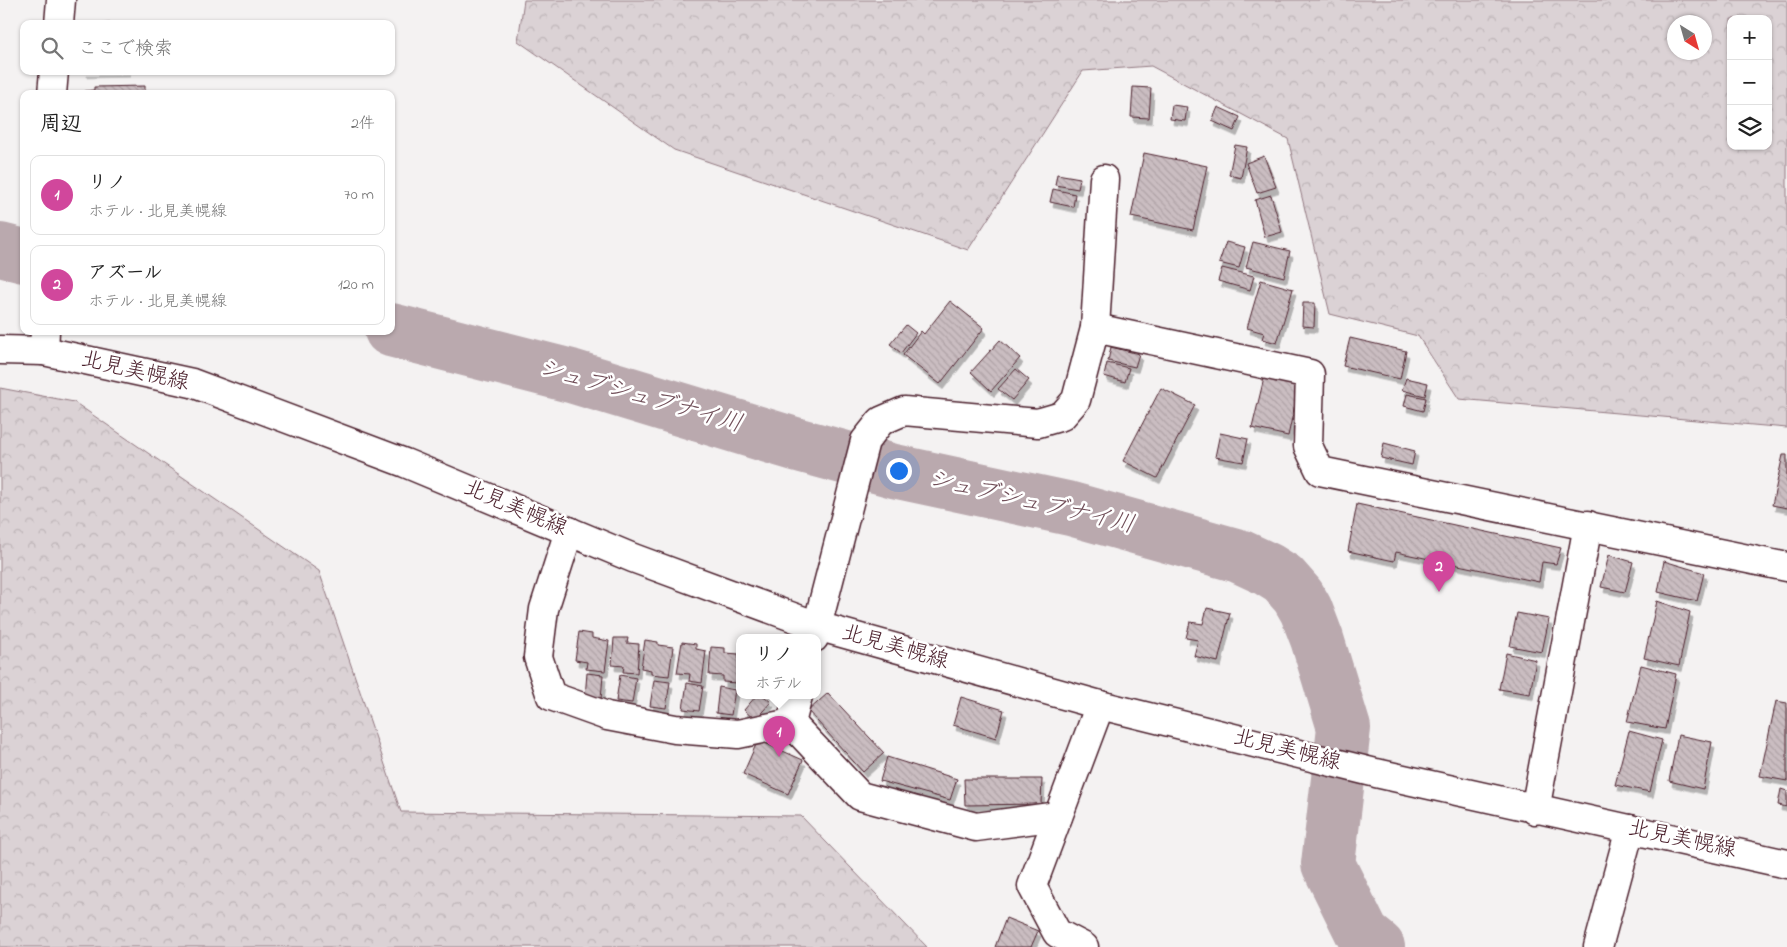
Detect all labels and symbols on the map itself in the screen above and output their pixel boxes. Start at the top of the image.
north arrow [1667,15,1712,60]
street label: 北見美幌線 [78,344,192,400]
water label: シュブシュブナイ川 [534,351,746,443]
your location [886,458,912,484]
water label: シュブシュブナイ川 [924,462,1138,544]
street label: 北見美幌線 [458,473,572,545]
pin: 2 [1423,551,1455,592]
street label: 北見美幌線 [838,617,952,679]
pin: 1 [763,716,795,757]
street label: 北見美幌線 [1230,722,1344,780]
street label: 北見美幌線 [1625,813,1739,867]

